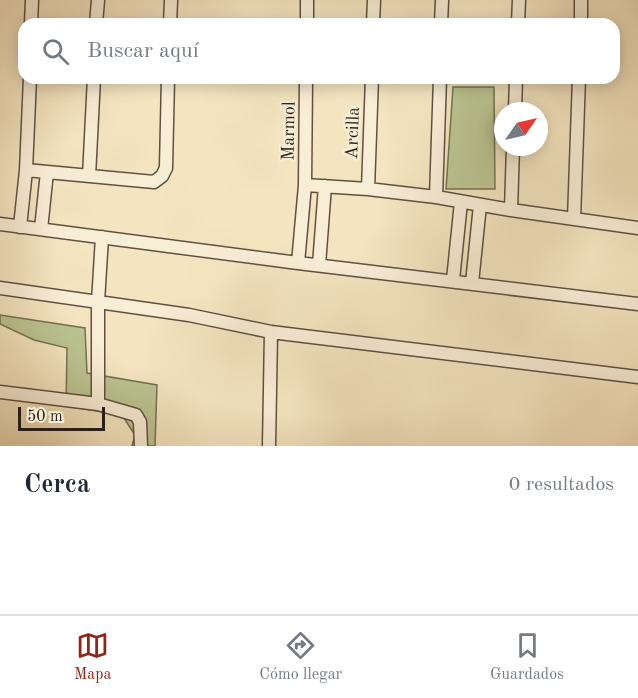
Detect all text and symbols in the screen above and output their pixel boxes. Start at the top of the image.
search box [18,18,620,84]
icon: search [39,35,72,68]
text: Buscar aquí [87,40,199,62]
street label: Marmol [279,101,299,161]
north arrow [494,102,548,156]
street label: Arcilla [343,106,363,160]
scale bar [18,404,105,432]
text: 50 m [27,409,63,425]
text: Cerca [24,472,90,498]
text: 0 resultados [509,475,614,495]
tab: Mapa [74,629,111,685]
tab: Cómo llegar [259,629,342,685]
tab: Guardados [490,629,564,685]

